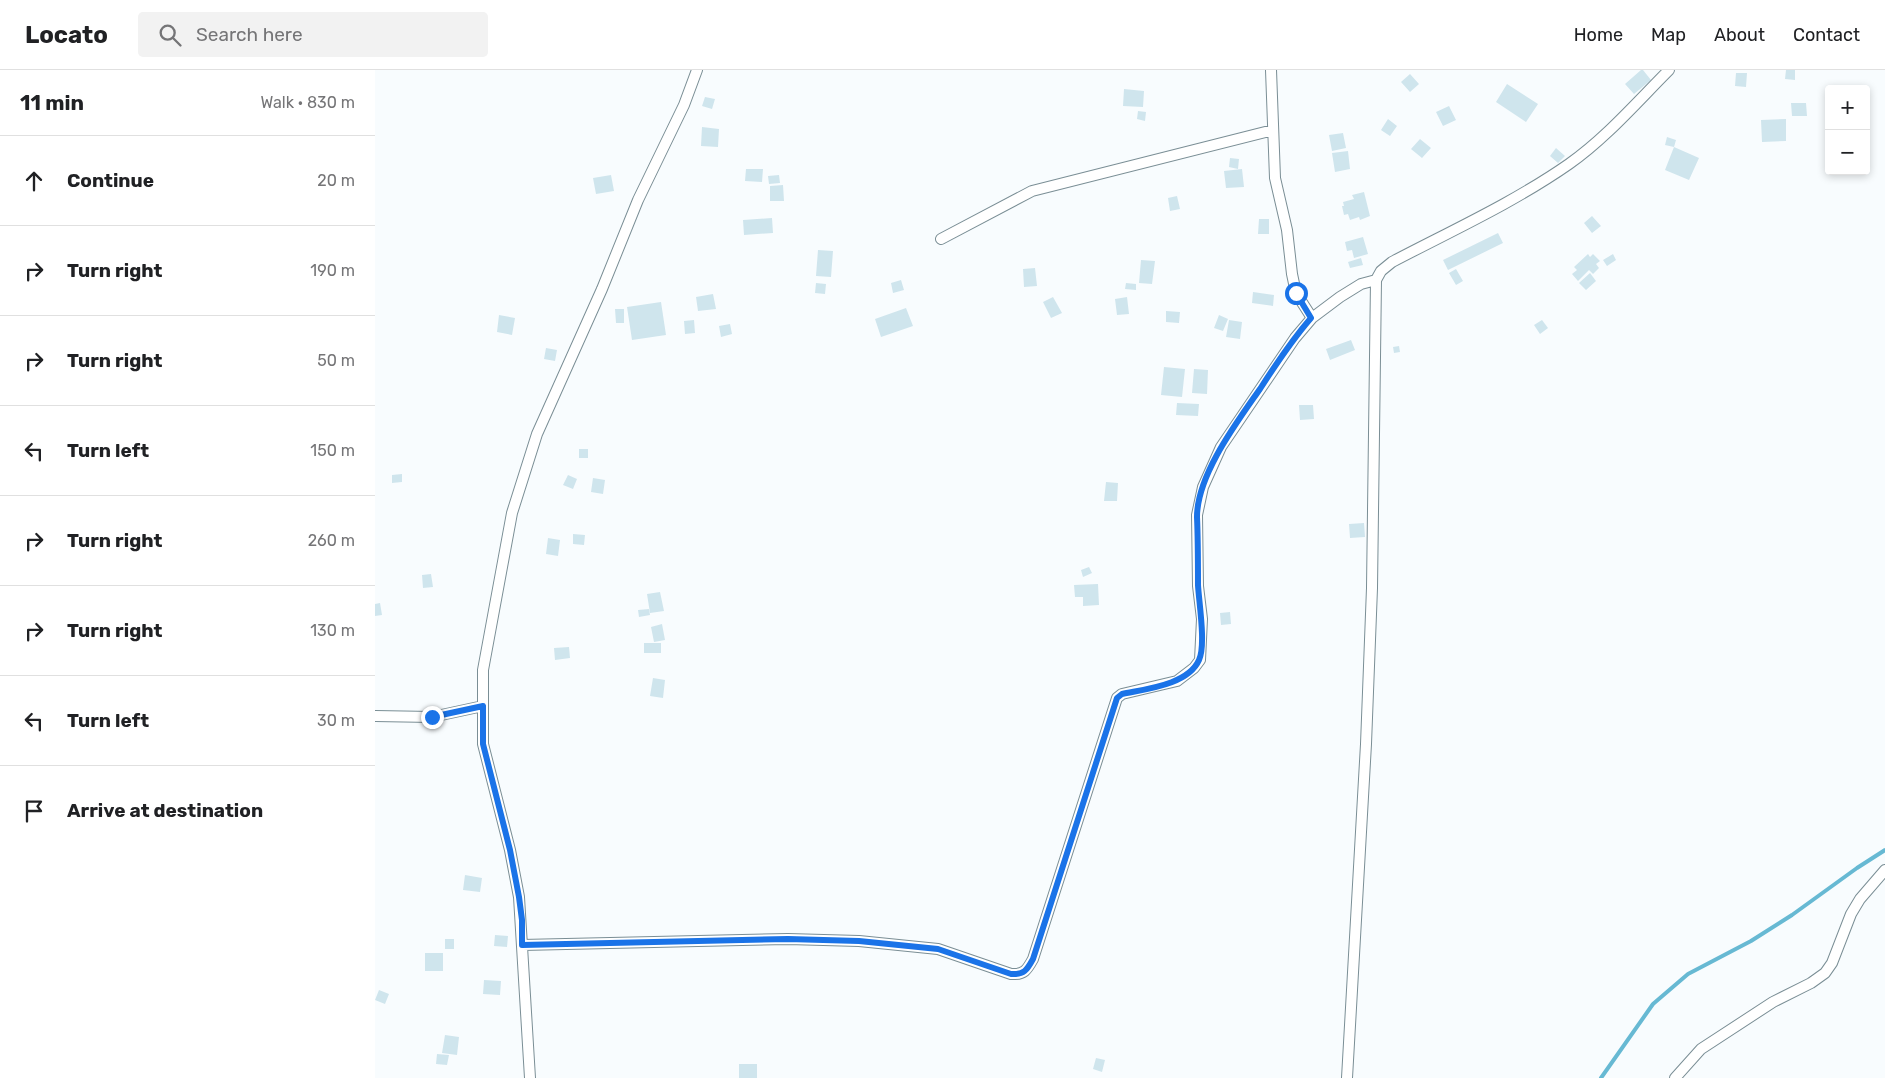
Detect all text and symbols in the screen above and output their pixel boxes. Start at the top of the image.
search box [138,12,488,57]
text: Locato [25,21,108,49]
icon: search [156,21,184,49]
text: Search here [196,23,303,46]
text: Home [1574,24,1623,46]
text: Map [1651,24,1686,46]
text: About [1714,24,1765,46]
text: Contact [1793,24,1860,46]
map controls [1825,85,1870,175]
button: + [1825,85,1870,130]
text: 11 min [20,90,84,115]
text: Walk · 830 m [261,93,355,112]
button: − [1825,130,1870,175]
icon: ahead [20,167,48,195]
text: Continue [67,169,154,192]
text: 20 m [317,171,355,190]
icon: right [20,257,48,285]
text: Turn right [67,259,162,282]
text: 190 m [310,261,355,280]
route start [1285,282,1308,305]
icon: right [20,347,48,375]
text: Turn right [67,349,162,372]
text: 50 m [317,351,355,370]
icon: left [20,437,48,465]
text: Turn left [67,439,149,462]
text: 150 m [310,441,355,460]
icon: right [20,527,48,555]
text: Turn right [67,529,162,552]
text: 260 m [308,531,355,550]
icon: right [20,617,48,645]
text: Turn right [67,619,162,642]
text: 130 m [310,621,355,640]
route end [421,706,444,729]
icon: left [20,707,48,735]
text: Turn left [67,709,149,732]
text: 30 m [317,711,355,730]
icon: arrive [20,797,48,825]
text: Arrive at destination [67,799,263,822]

